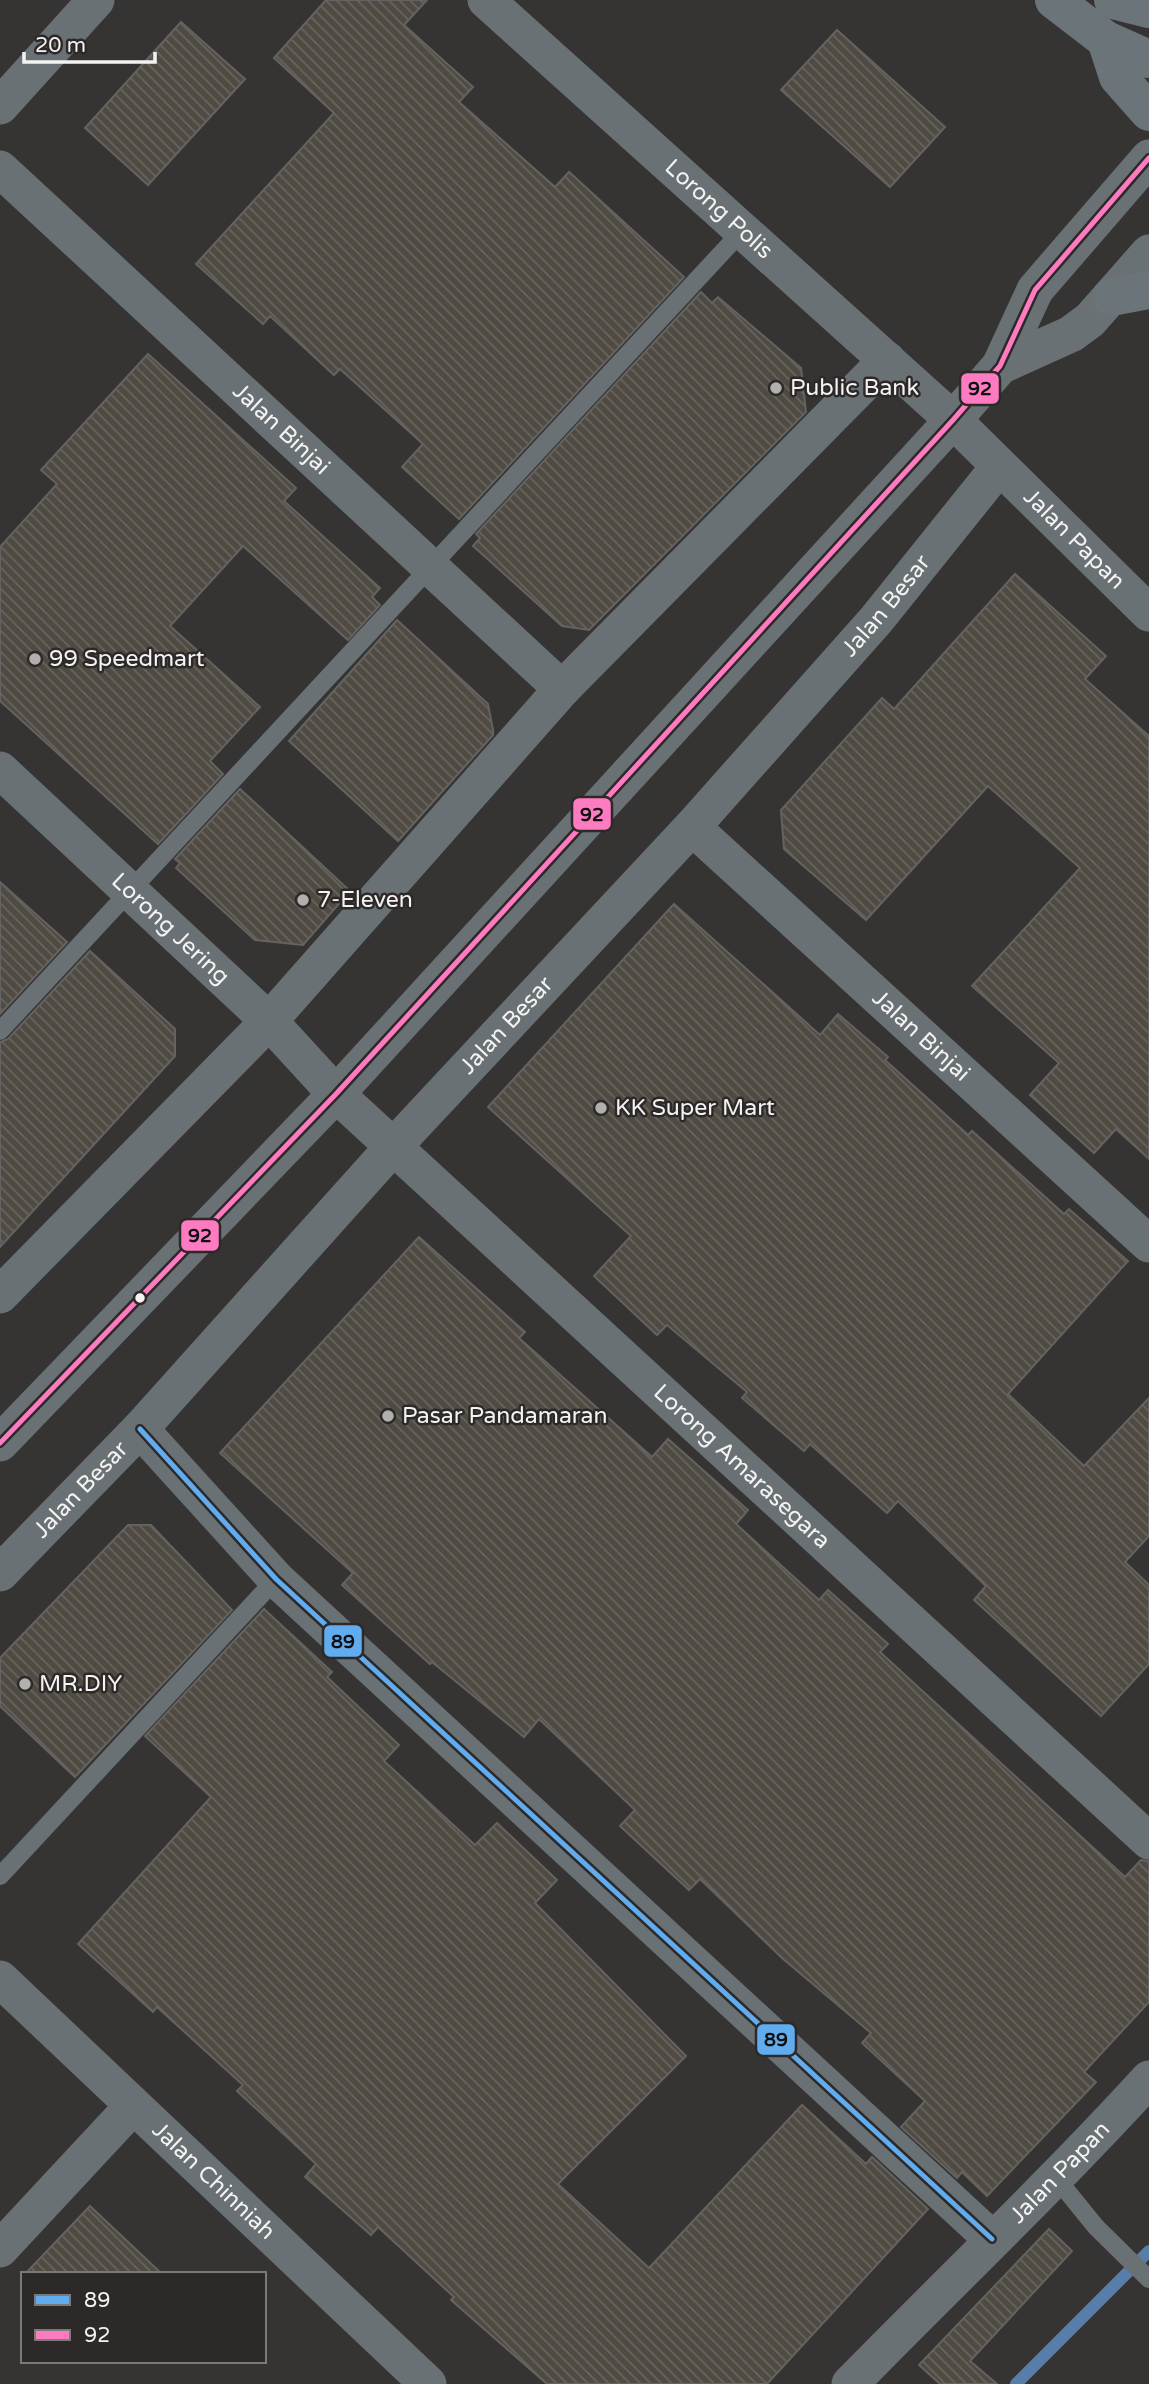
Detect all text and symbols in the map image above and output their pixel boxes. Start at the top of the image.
scale bar [24,21,156,65]
text: 20 m [35,33,86,58]
street label: Lorong Polis [659,153,779,265]
line badge: 92 [960,372,1000,405]
place label: Public Bank [790,374,919,402]
street label: Jalan Binjai [227,377,336,481]
text: 92 [968,378,992,400]
marker: Public Bank [768,380,784,396]
street label: Jalan Papan [1017,483,1131,595]
street label: Jalan Besar [836,549,937,663]
place label: 99 Speedmart [49,645,205,673]
marker: 99 Speedmart [27,651,43,667]
line badge: 92 [572,797,612,831]
text: 92 [580,804,604,826]
street label: Lorong Jering [106,867,235,991]
place label: 7-Eleven [317,886,413,914]
marker: 7-Eleven [295,892,311,908]
street label: Jalan Besar [454,970,559,1080]
street label: Jalan Binjai [866,984,976,1088]
place label: KK Super Mart [615,1094,775,1122]
marker: KK Super Mart [593,1100,609,1116]
line badge: 92 [180,1219,220,1252]
text: 92 [188,1225,212,1247]
unlabelled marker [133,1291,147,1305]
street label: Lorong Amarasegara [647,1379,836,1555]
place label: Pasar Pandamaran [402,1402,608,1430]
marker: Pasar Pandamaran [380,1408,396,1424]
street label: Jalan Besar [28,1435,134,1544]
line badge: 89 [323,1624,363,1658]
text: 89 [331,1631,355,1653]
place label: MR.DIY [39,1670,122,1698]
marker: MR.DIY [17,1676,33,1692]
line badge: 89 [756,2023,796,2056]
text: 89 [764,2029,788,2051]
street label: Jalan Chinniah [146,2116,281,2246]
street label: Jalan Papan [1004,2116,1116,2229]
legend [21,2272,266,2363]
text: 89 [84,2288,110,2313]
text: 92 [84,2323,110,2348]

